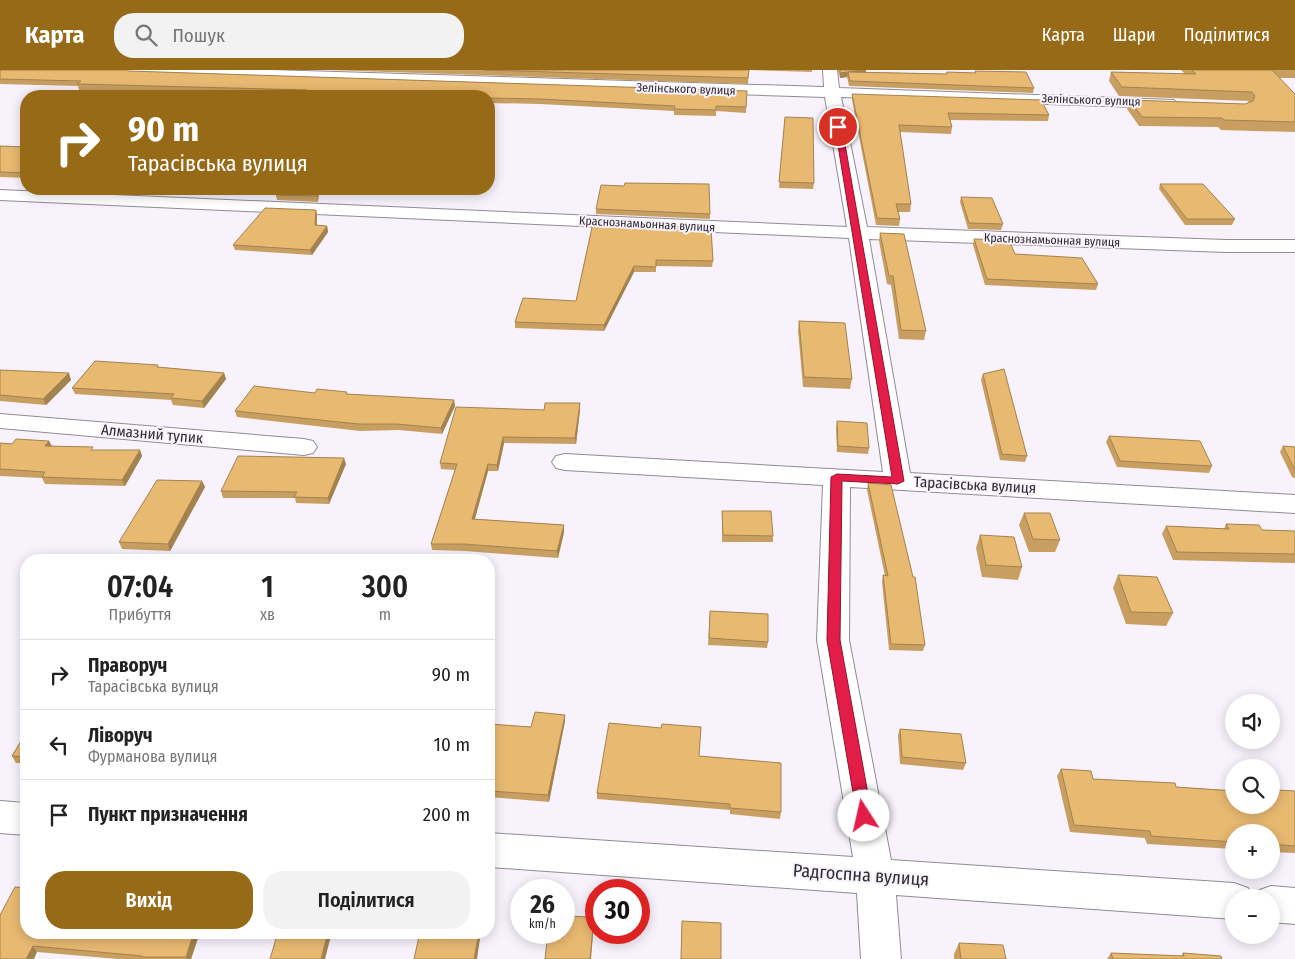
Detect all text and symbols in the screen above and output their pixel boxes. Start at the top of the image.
search box [114,13,464,58]
text: Карта [25,21,84,49]
icon: search [132,21,160,49]
text: Пошук [172,24,225,47]
text: Карта [1042,24,1085,46]
text: Шари [1113,24,1156,46]
text: Поділитися [1184,24,1270,46]
street label: Зелінського вулиця [636,80,736,98]
street label: Зелінського вулиця [1041,91,1141,109]
pin [817,106,859,148]
text: 90 m [128,108,199,150]
icon: right [45,110,110,175]
icon: arrive [824,113,852,141]
text: Тарасівська вулиця [128,150,308,177]
street label: Краснознамьонная вулиця [579,213,715,235]
street label: Краснознамьонная вулиця [984,231,1120,249]
street label: Алмазний тупик [100,421,204,447]
street label: Тарасівська вулиця [913,473,1037,497]
text: 07:04 [107,569,173,605]
text: 1 [261,569,274,605]
text: 300 [362,569,408,605]
text: Прибуття [109,605,171,624]
text: хв [260,605,275,624]
text: m [379,605,391,624]
text: Праворуч [88,654,167,677]
icon: right [45,661,73,689]
text: 90 m [432,663,470,686]
text: Тарасівська вулиця [88,677,219,696]
map controls [1225,694,1280,944]
button: sound [1225,694,1280,749]
text: Ліворуч [88,724,153,747]
icon: left [45,731,73,759]
text: 10 m [434,733,470,756]
text: Фурманова вулиця [88,747,217,766]
button: search [1225,759,1280,814]
position arrow [837,789,889,841]
icon: arrive [45,801,73,829]
text: Пункт призначення [88,803,248,826]
text: 200 m [423,803,470,826]
button: + [1225,824,1280,879]
street label: Радгоспна вулиця [792,859,930,891]
button: Вихід [45,871,253,929]
button: Поділитися [263,871,470,929]
speed limit sign: 30 [585,879,650,944]
button: − [1225,889,1280,944]
text: 26 [530,890,555,920]
text: km/h [529,917,556,931]

